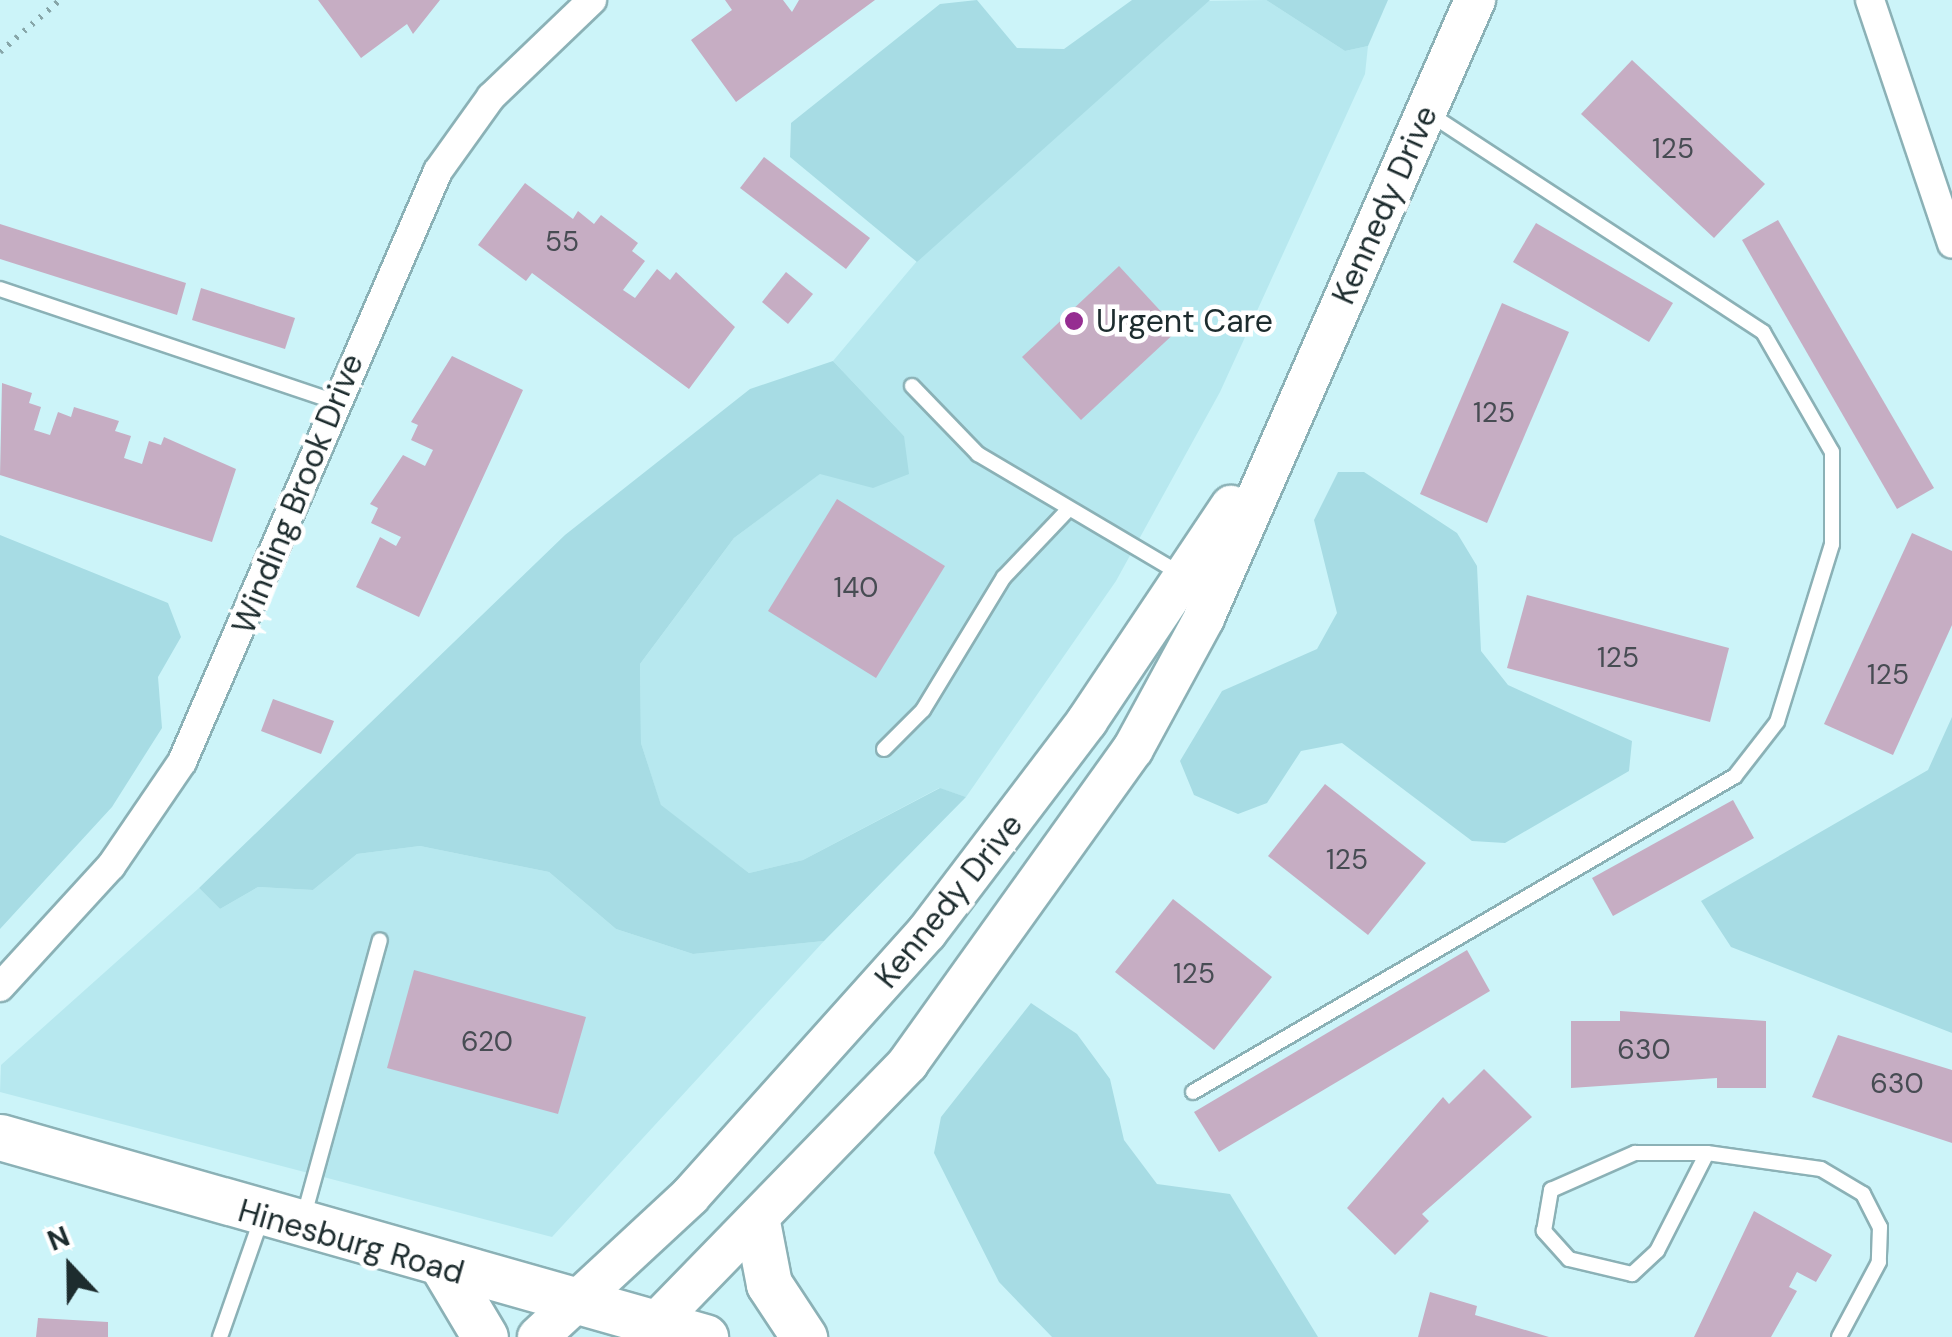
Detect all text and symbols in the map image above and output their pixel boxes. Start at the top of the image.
street label: Kennedy Drive [1324,100,1446,310]
house number: 125 [1652,132,1694,166]
house number: 55 [545,225,579,259]
place label: Urgent Care [1096,302,1273,340]
marker: Urgent Care [1061,308,1087,334]
street label: Winding Brook Drive [224,348,372,640]
house number: 125 [1473,396,1515,430]
house number: 140 [834,571,878,605]
house number: 125 [1597,641,1639,675]
house number: 125 [1867,658,1909,692]
street label: Kennedy Drive [867,806,1031,996]
house number: 125 [1326,843,1368,877]
house number: 125 [1173,957,1215,991]
house number: 620 [461,1025,513,1059]
house number: 630 [1617,1033,1671,1067]
house number: 630 [1870,1067,1924,1101]
street label: Hinesburg Road [234,1191,468,1293]
north arrow [20,1217,120,1317]
text: N [42,1218,75,1260]

